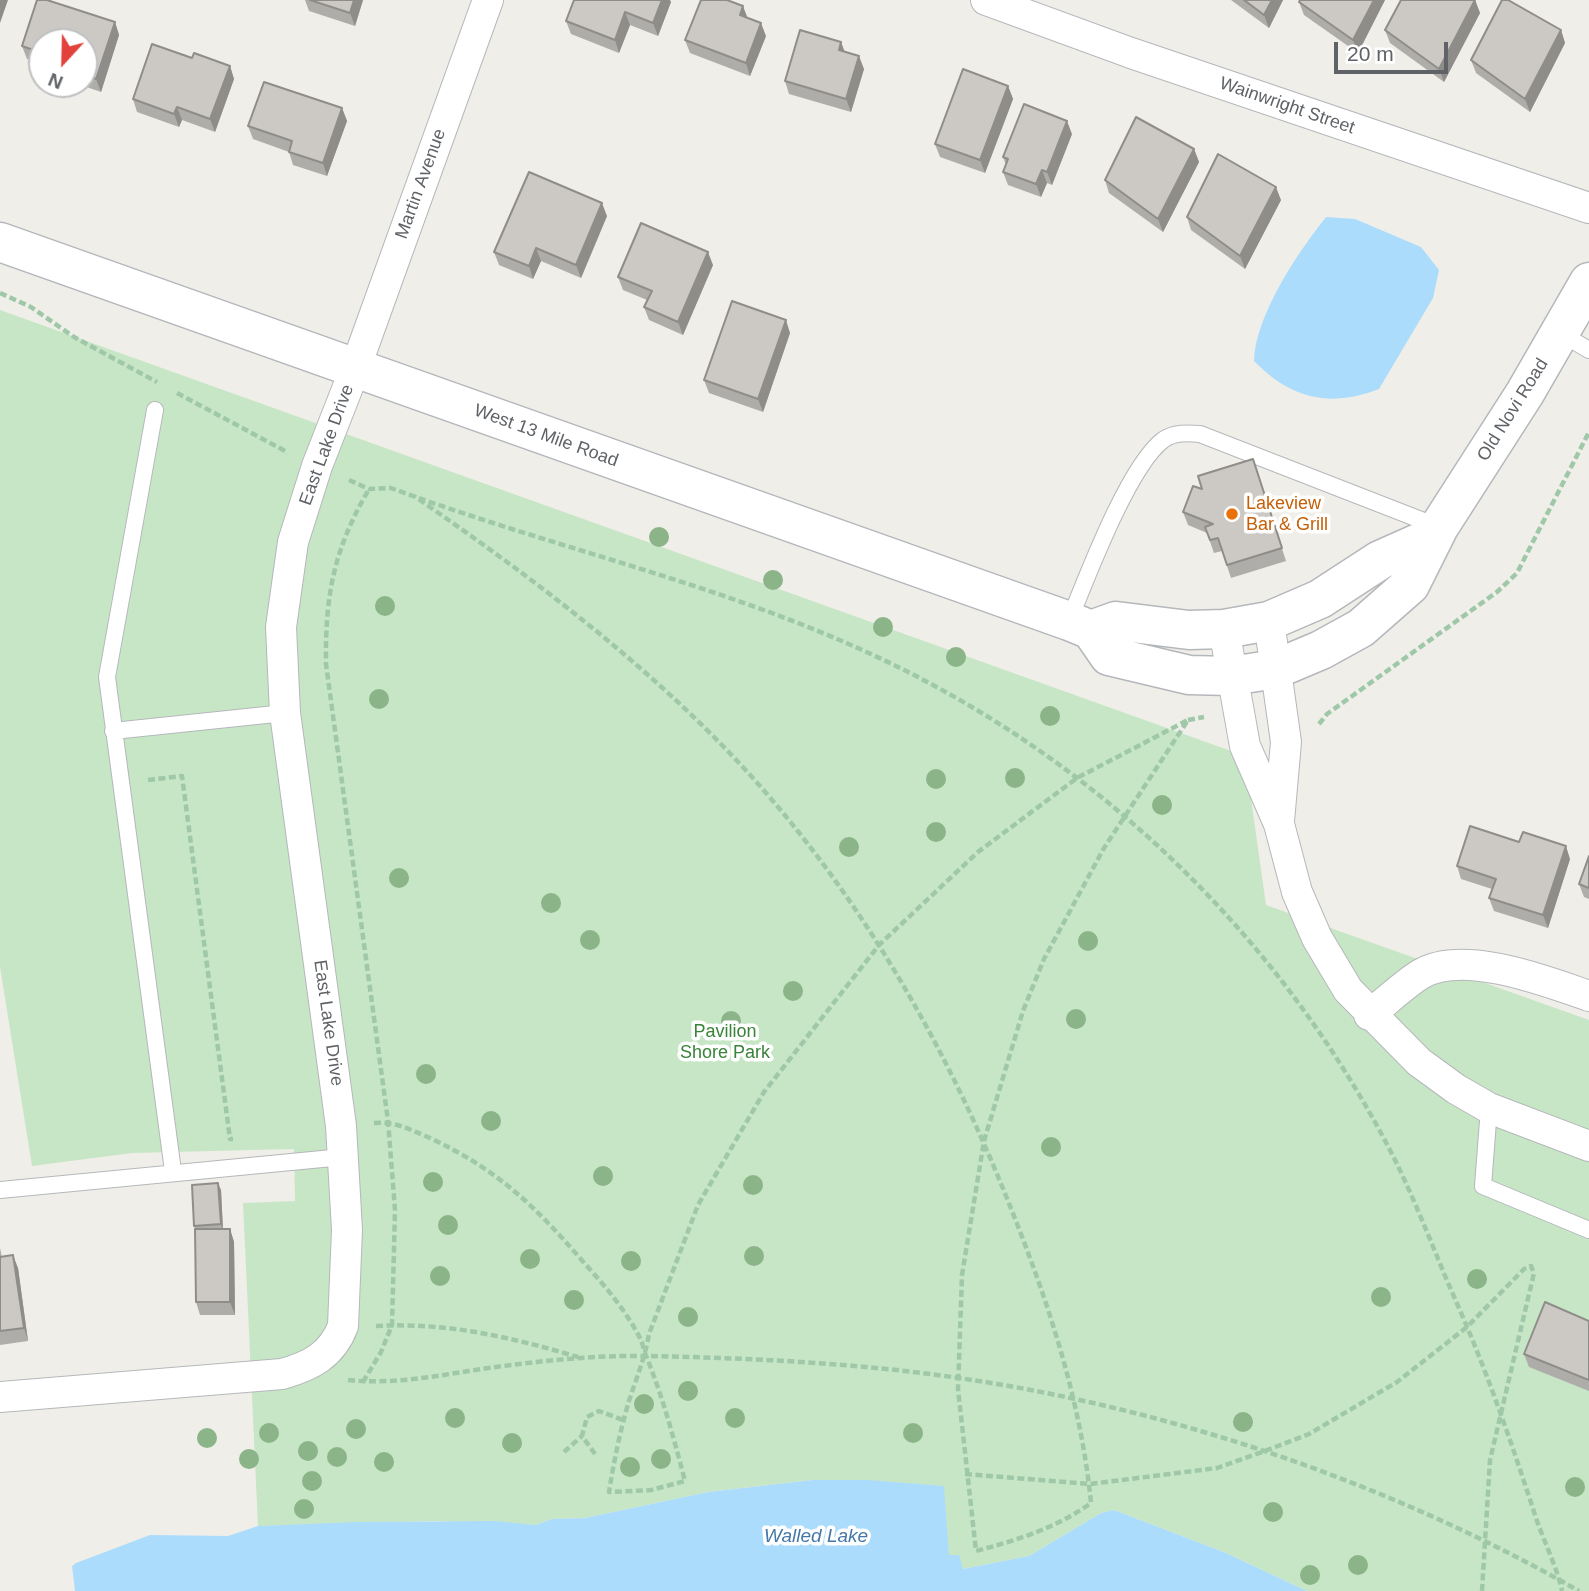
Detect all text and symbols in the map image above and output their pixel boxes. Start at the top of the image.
north arrow [28,28,98,98]
scale bar [1337,28,1451,72]
text: 20 m [1347,42,1394,65]
text: N [45,69,66,93]
street label: Wainwright Street [1217,73,1357,139]
street label: Martin Avenue [391,126,451,242]
street label: Old Novi Road [1473,355,1553,465]
street label: East Lake Drive [295,382,359,508]
street label: West 13 Mile Road [471,400,621,472]
place label: Lakeview Bar & Grill [1246,493,1328,536]
marker: Lakeview Bar & Grill [1224,506,1240,522]
street label: East Lake Drive [308,959,348,1087]
park label: Pavilion Shore Park [680,1021,770,1064]
water label: Walled Lake [764,1526,868,1548]

